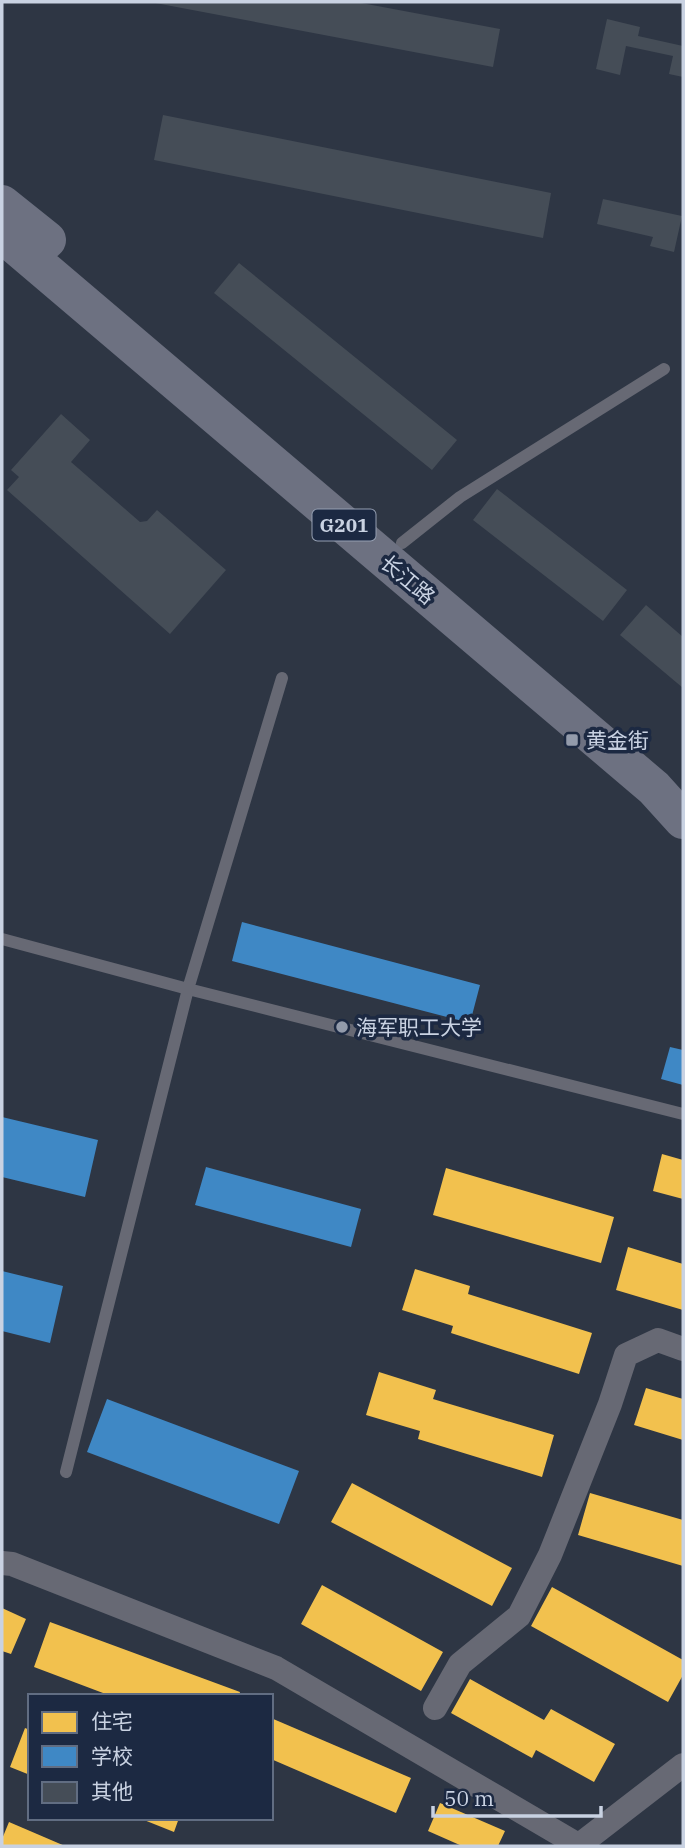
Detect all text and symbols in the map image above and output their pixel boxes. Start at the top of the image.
road number: G201 [312,510,376,540]
street label: 长江路 [375,548,441,610]
place label: 黄金街 [586,726,649,754]
marker: 黄金街 [564,732,580,748]
place label: 海军职工大学 [356,1013,482,1041]
marker: 海军职工大学 [334,1019,350,1035]
legend [28,1694,273,1820]
text: 住宅 [91,1707,133,1735]
text: 学校 [91,1742,133,1770]
scale bar [433,1774,601,1818]
text: 其他 [91,1777,133,1805]
text: 50 m [444,1784,494,1812]

